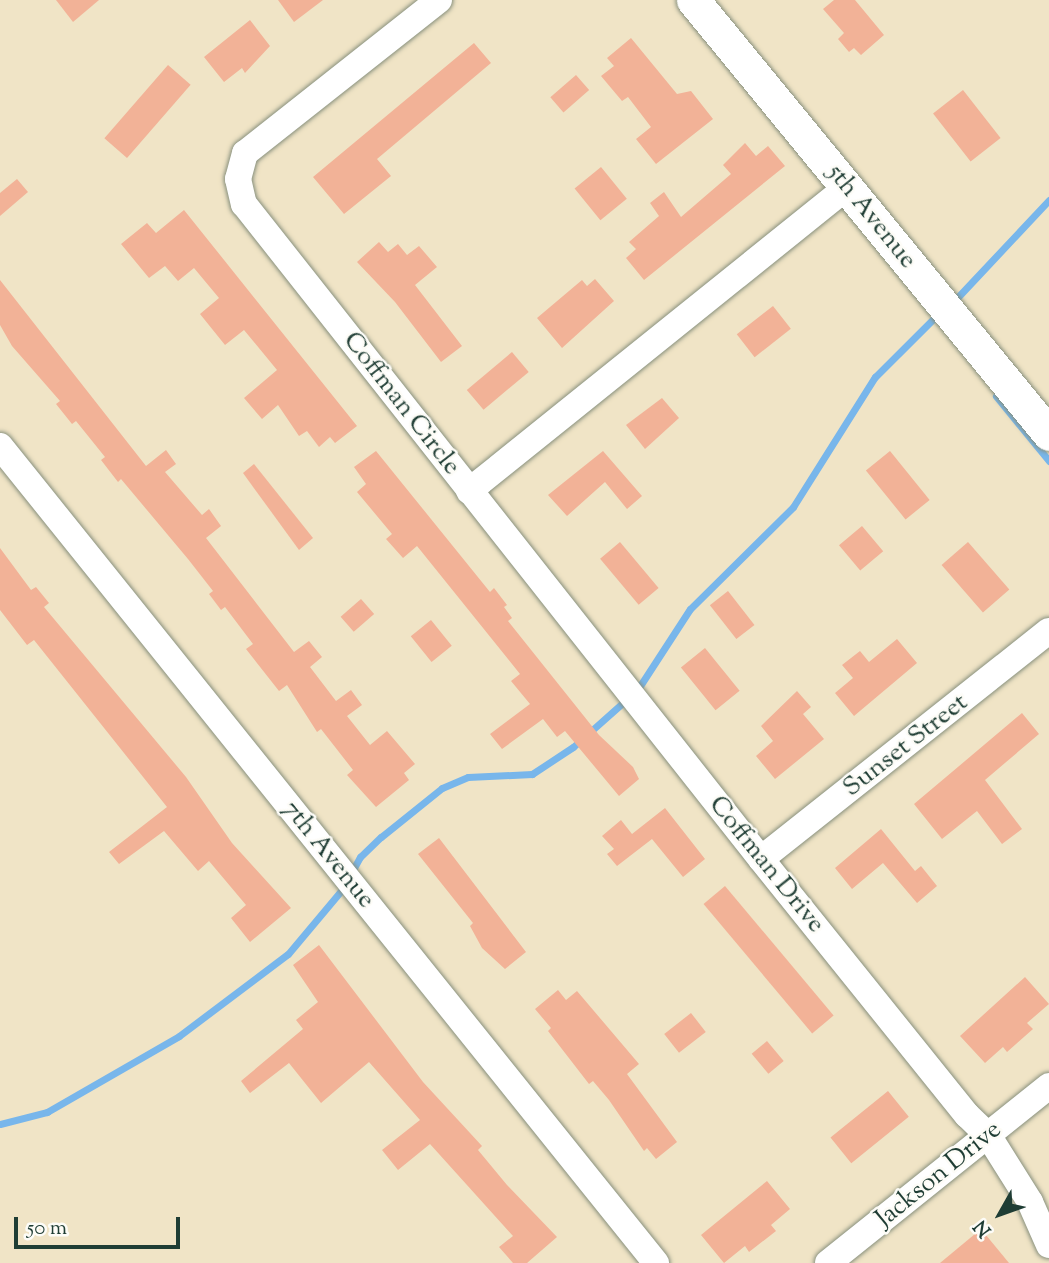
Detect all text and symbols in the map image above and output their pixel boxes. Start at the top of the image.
street label: 5th Avenue [819,158,923,276]
street label: Coffman Circle [335,326,467,482]
street label: Sunset Street [837,688,975,804]
street label: Coffman Drive [701,790,831,940]
street label: 7th Avenue [275,795,381,915]
street label: Jackson Drive [870,1115,1008,1235]
north arrow [965,1179,1035,1249]
scale bar [18,1204,184,1248]
text: N [968,1213,999,1242]
text: 50 m [27,1214,67,1244]

